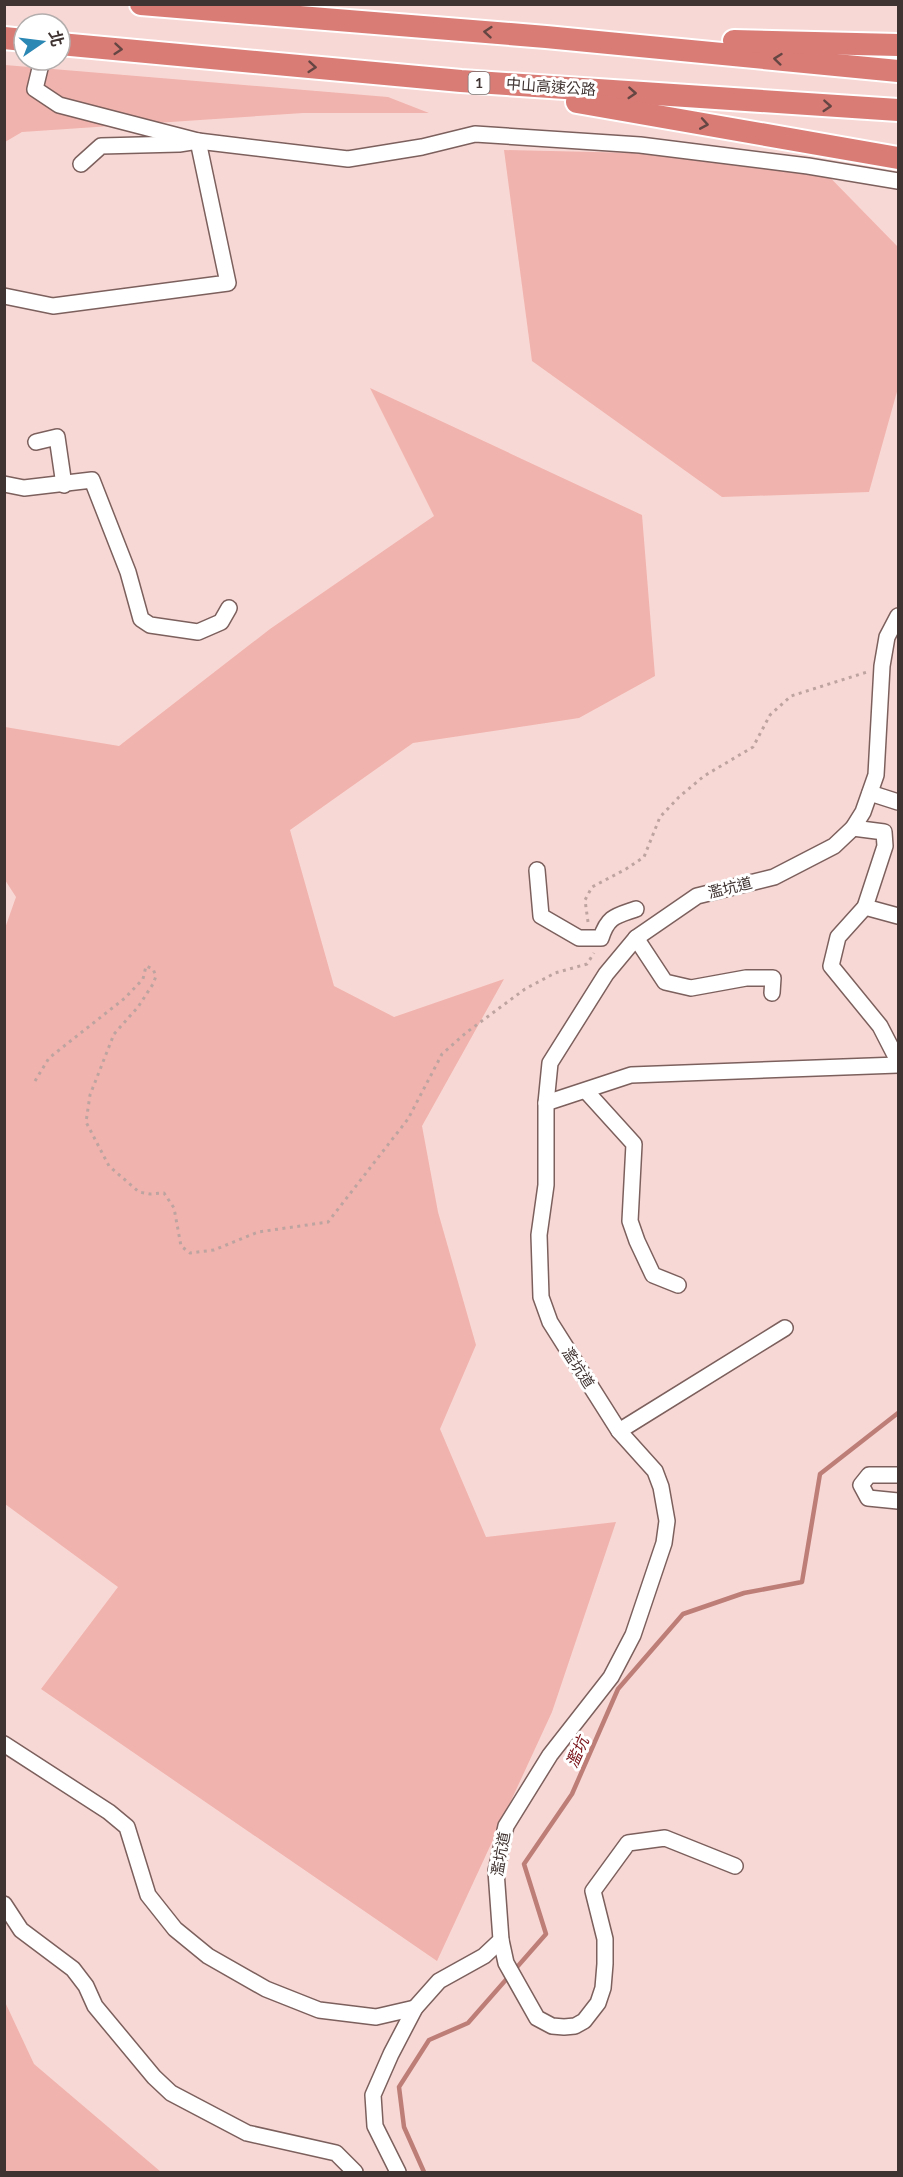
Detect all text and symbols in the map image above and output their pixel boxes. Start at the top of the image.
north arrow [12,12,72,72]
one-way arrow [483,26,492,39]
text: 北 [46,28,68,48]
one-way arrow [114,42,123,55]
one-way arrow [773,53,782,66]
one-way arrow [308,60,317,73]
road number: 1 [468,72,490,94]
street label: 中山高速公路 [506,74,597,98]
one-way arrow [628,86,637,99]
one-way arrow [822,99,831,112]
one-way arrow [699,117,709,130]
street label: 濫坑道 [706,873,754,901]
street label: 濫坑道 [559,1344,599,1391]
water label: 濫坑 [561,1731,593,1770]
street label: 濫坑道 [487,1830,513,1878]

